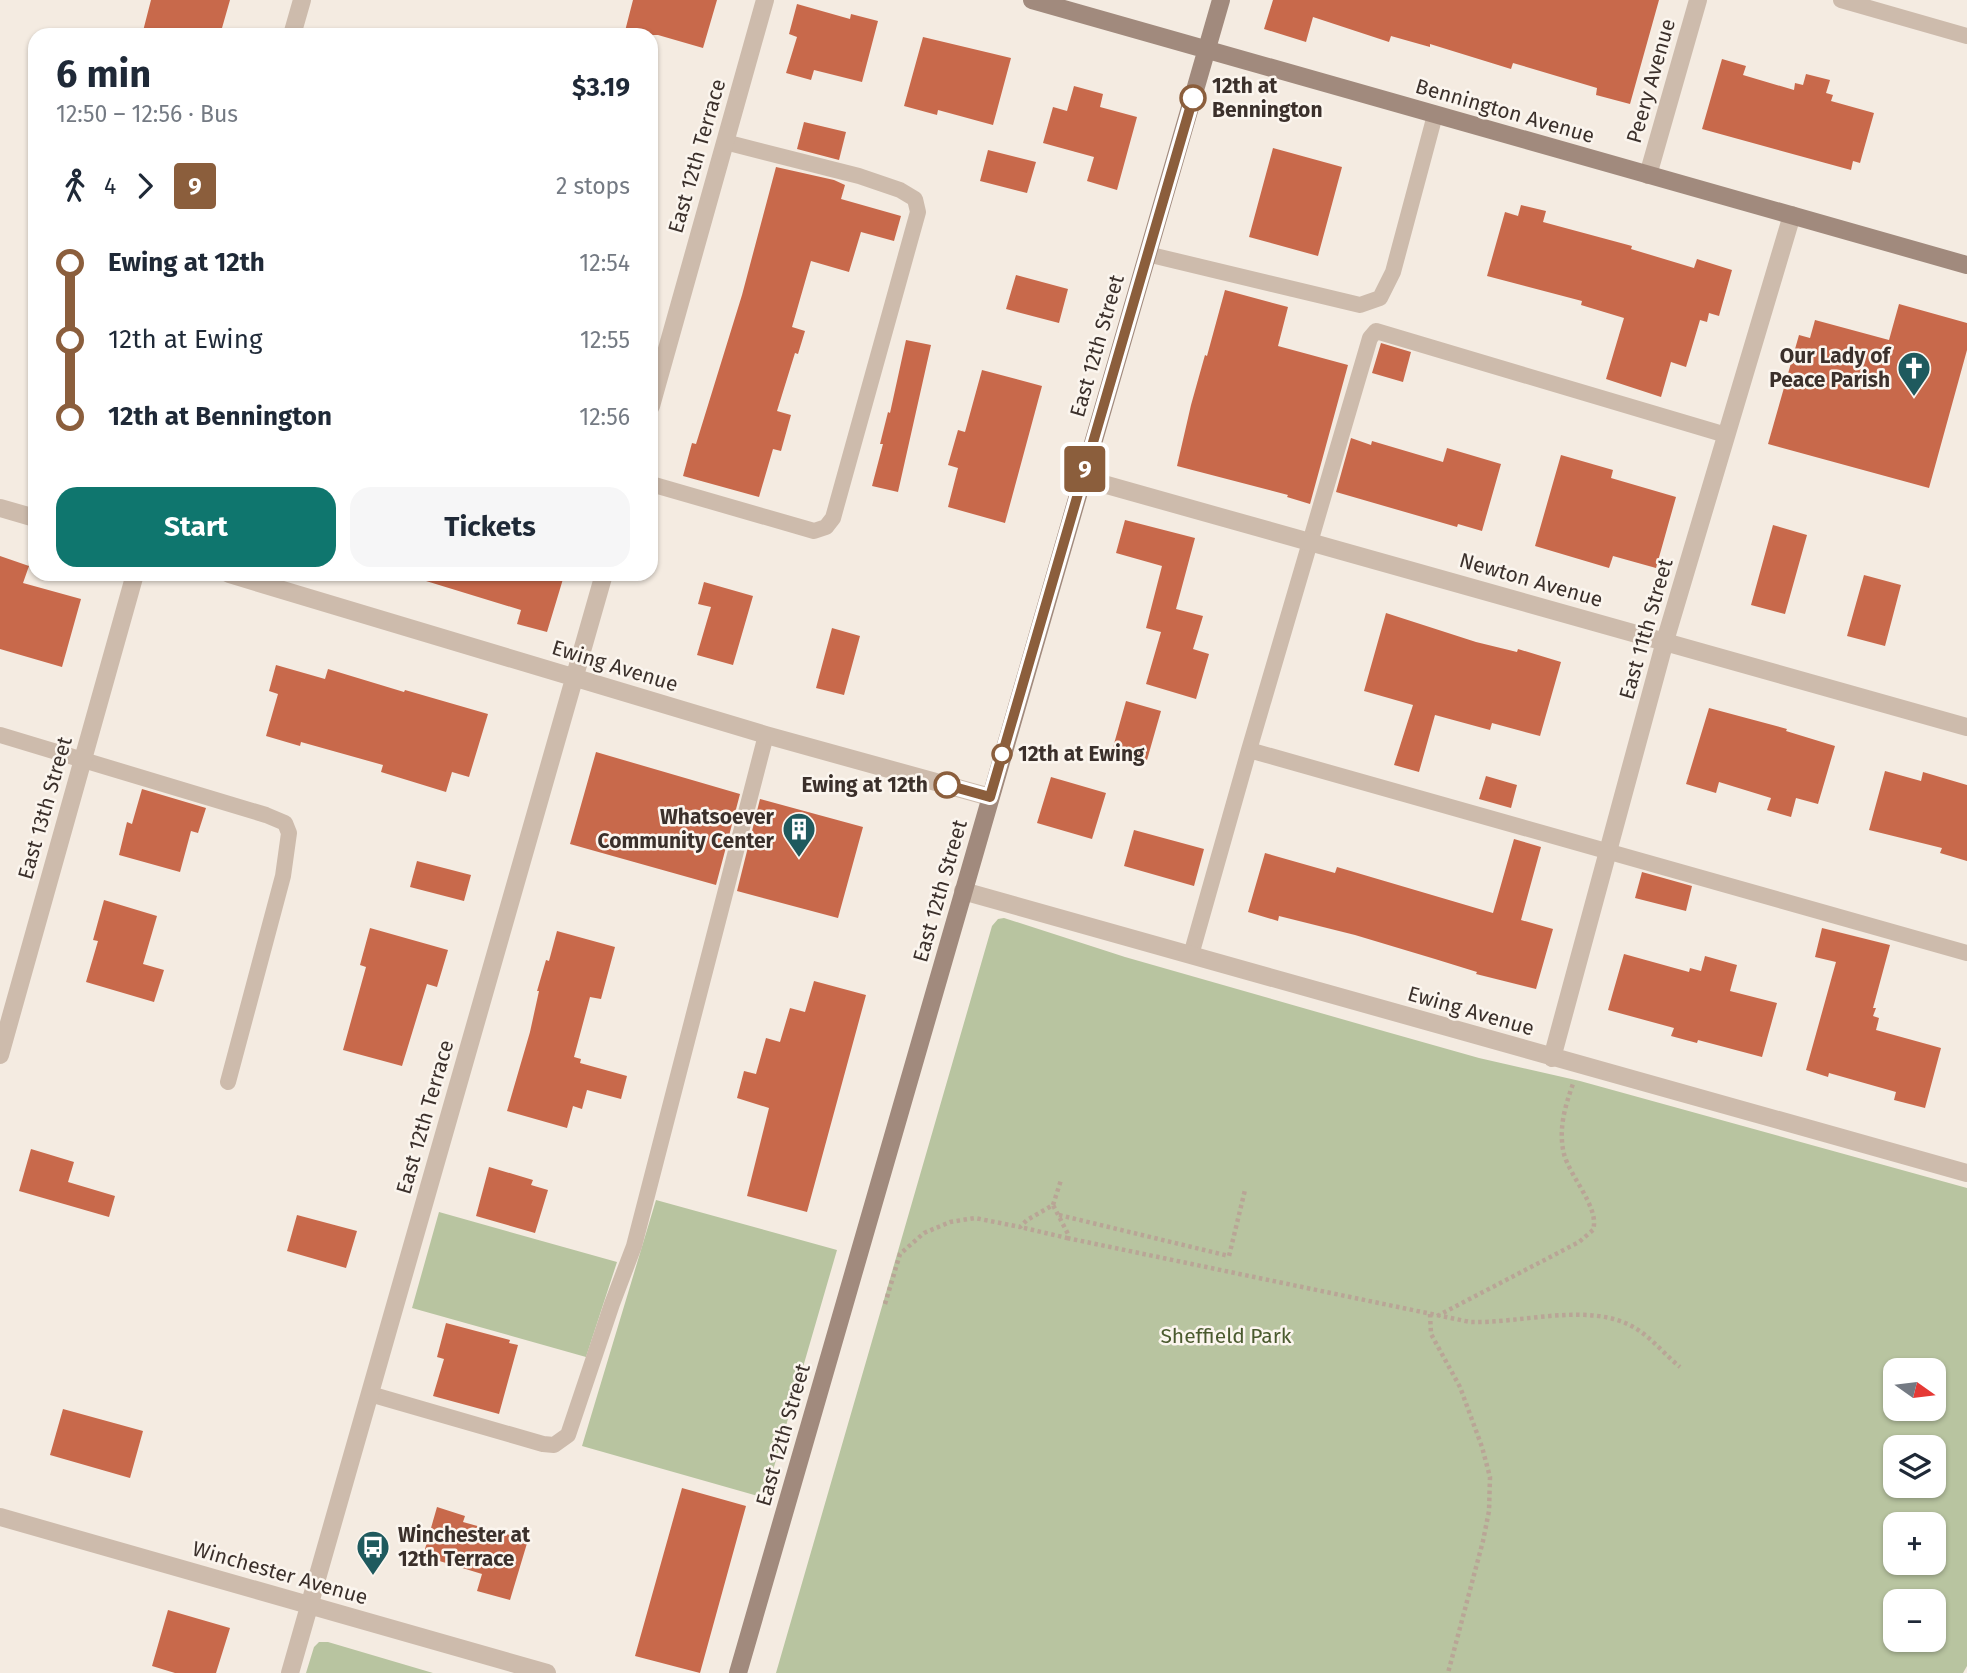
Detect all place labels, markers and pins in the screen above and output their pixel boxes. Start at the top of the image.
place label: 12th at Bennington [1212,73,1323,123]
marker: 12th at Bennington [1180,85,1206,111]
place label: Our Lady of Peace Parish [1769,343,1893,393]
church icon: Our Lady of Peace Parish [1895,349,1933,398]
place label: 12th at Ewing [1018,741,1145,767]
marker: 12th at Ewing [992,744,1012,764]
place label: Ewing at 12th [801,772,928,798]
marker: Ewing at 12th [934,772,960,798]
place label: Whatsoever Community Center [598,804,775,854]
building icon: Whatsoever Community Center [780,810,818,859]
place label: Winchester at 12th Terrace [398,1522,531,1572]
bus stop icon: Winchester at 12th Terrace [354,1528,392,1577]

